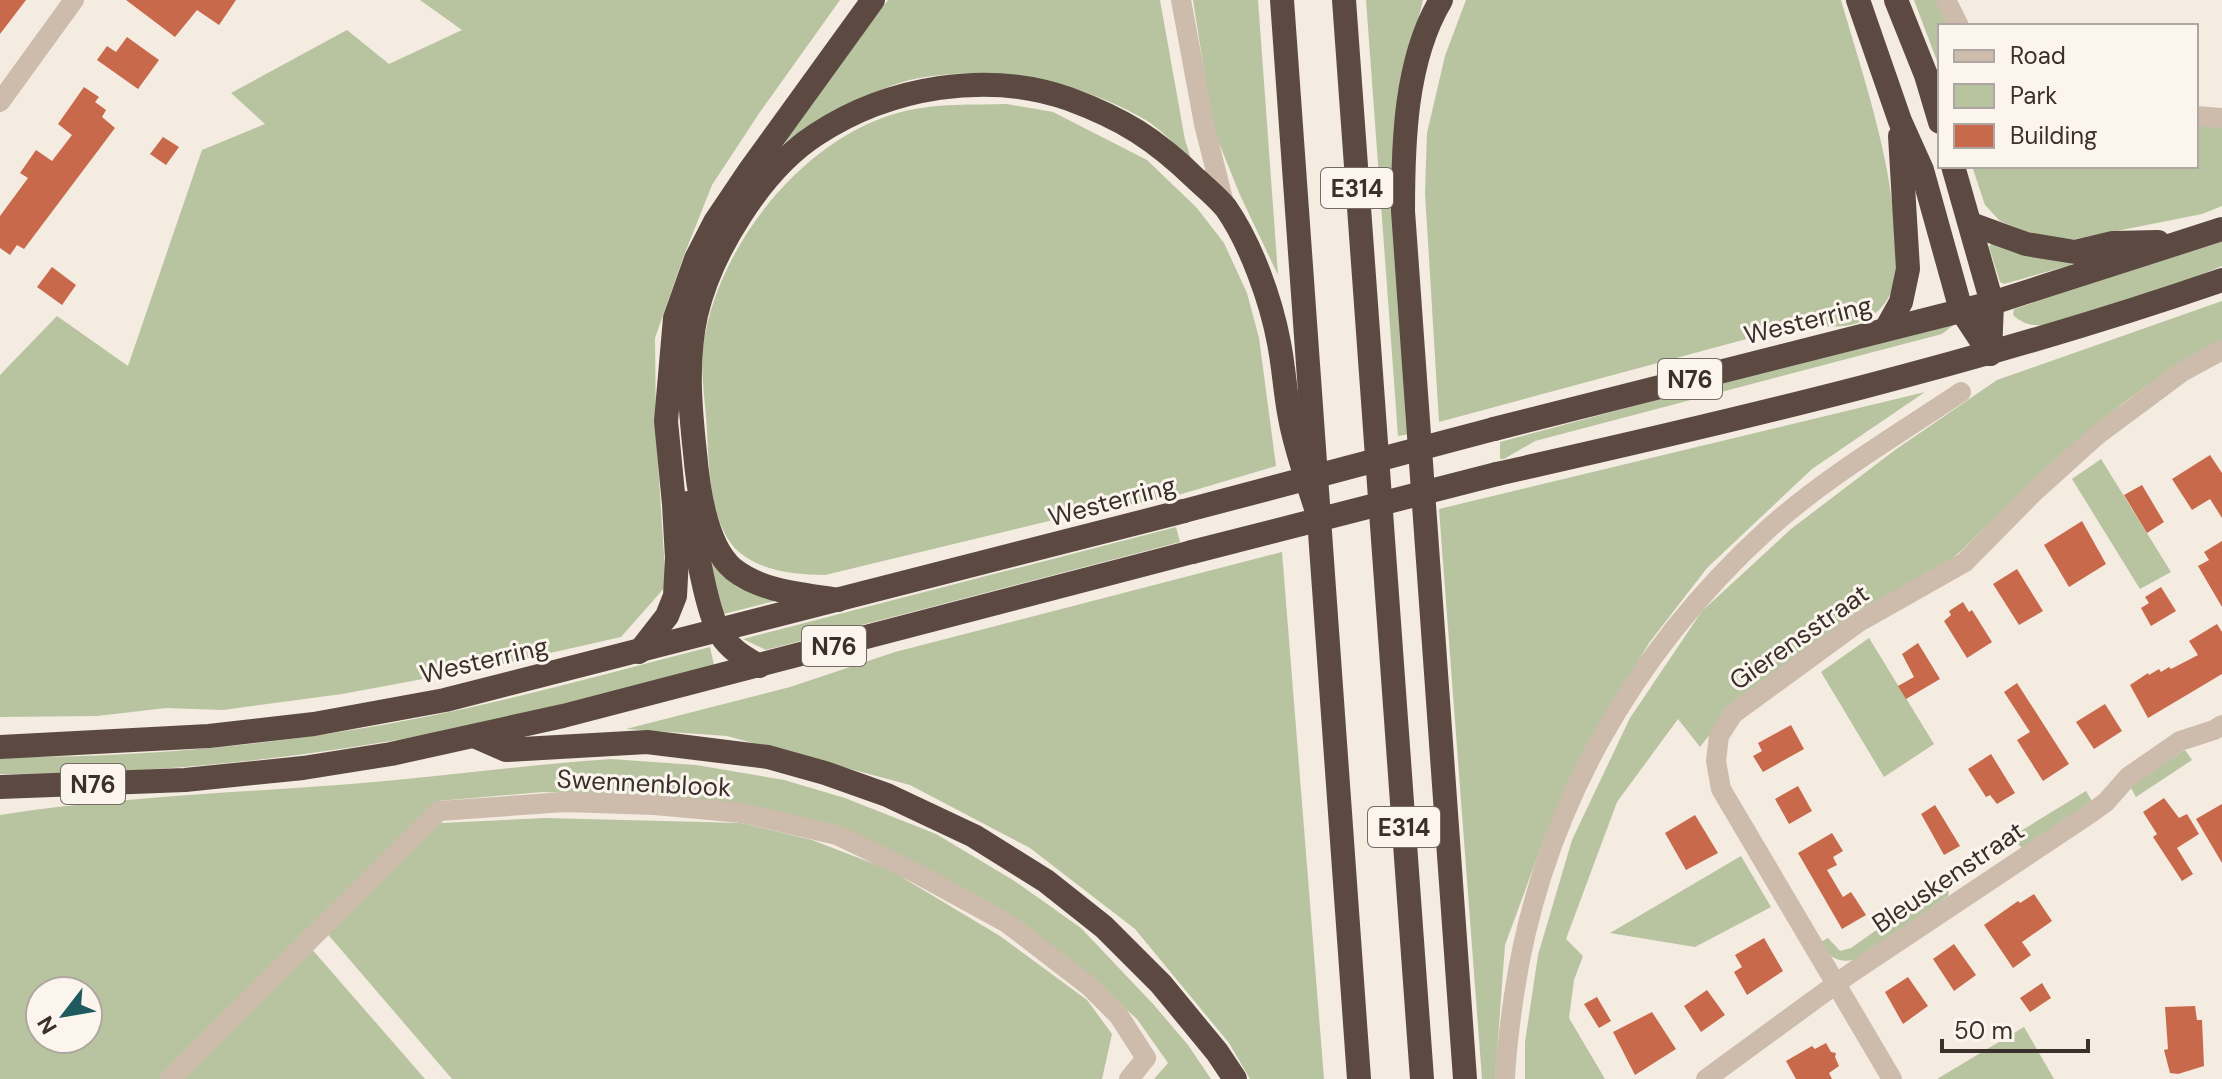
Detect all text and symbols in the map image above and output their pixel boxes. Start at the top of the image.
legend [1938,24,2198,168]
text: Road [2010,40,2066,71]
text: Park [2010,80,2057,111]
text: Building [2010,120,2097,151]
road number: E314 [1321,168,1393,208]
street label: Westerring [1741,288,1875,352]
road number: N76 [1658,359,1722,399]
street label: Westerring [1045,468,1179,534]
street label: Gierensstraat [1722,576,1876,698]
road number: N76 [802,626,866,666]
street label: Westerring [417,629,551,691]
street label: Swennenblook [556,761,732,805]
road number: N76 [61,764,125,804]
road number: E314 [1368,807,1440,847]
street label: Bleuskenstraat [1865,814,2031,940]
north arrow [24,975,104,1055]
scale bar [1942,1003,2088,1053]
text: N [31,1011,64,1039]
text: 50 m [1954,1015,2013,1046]

